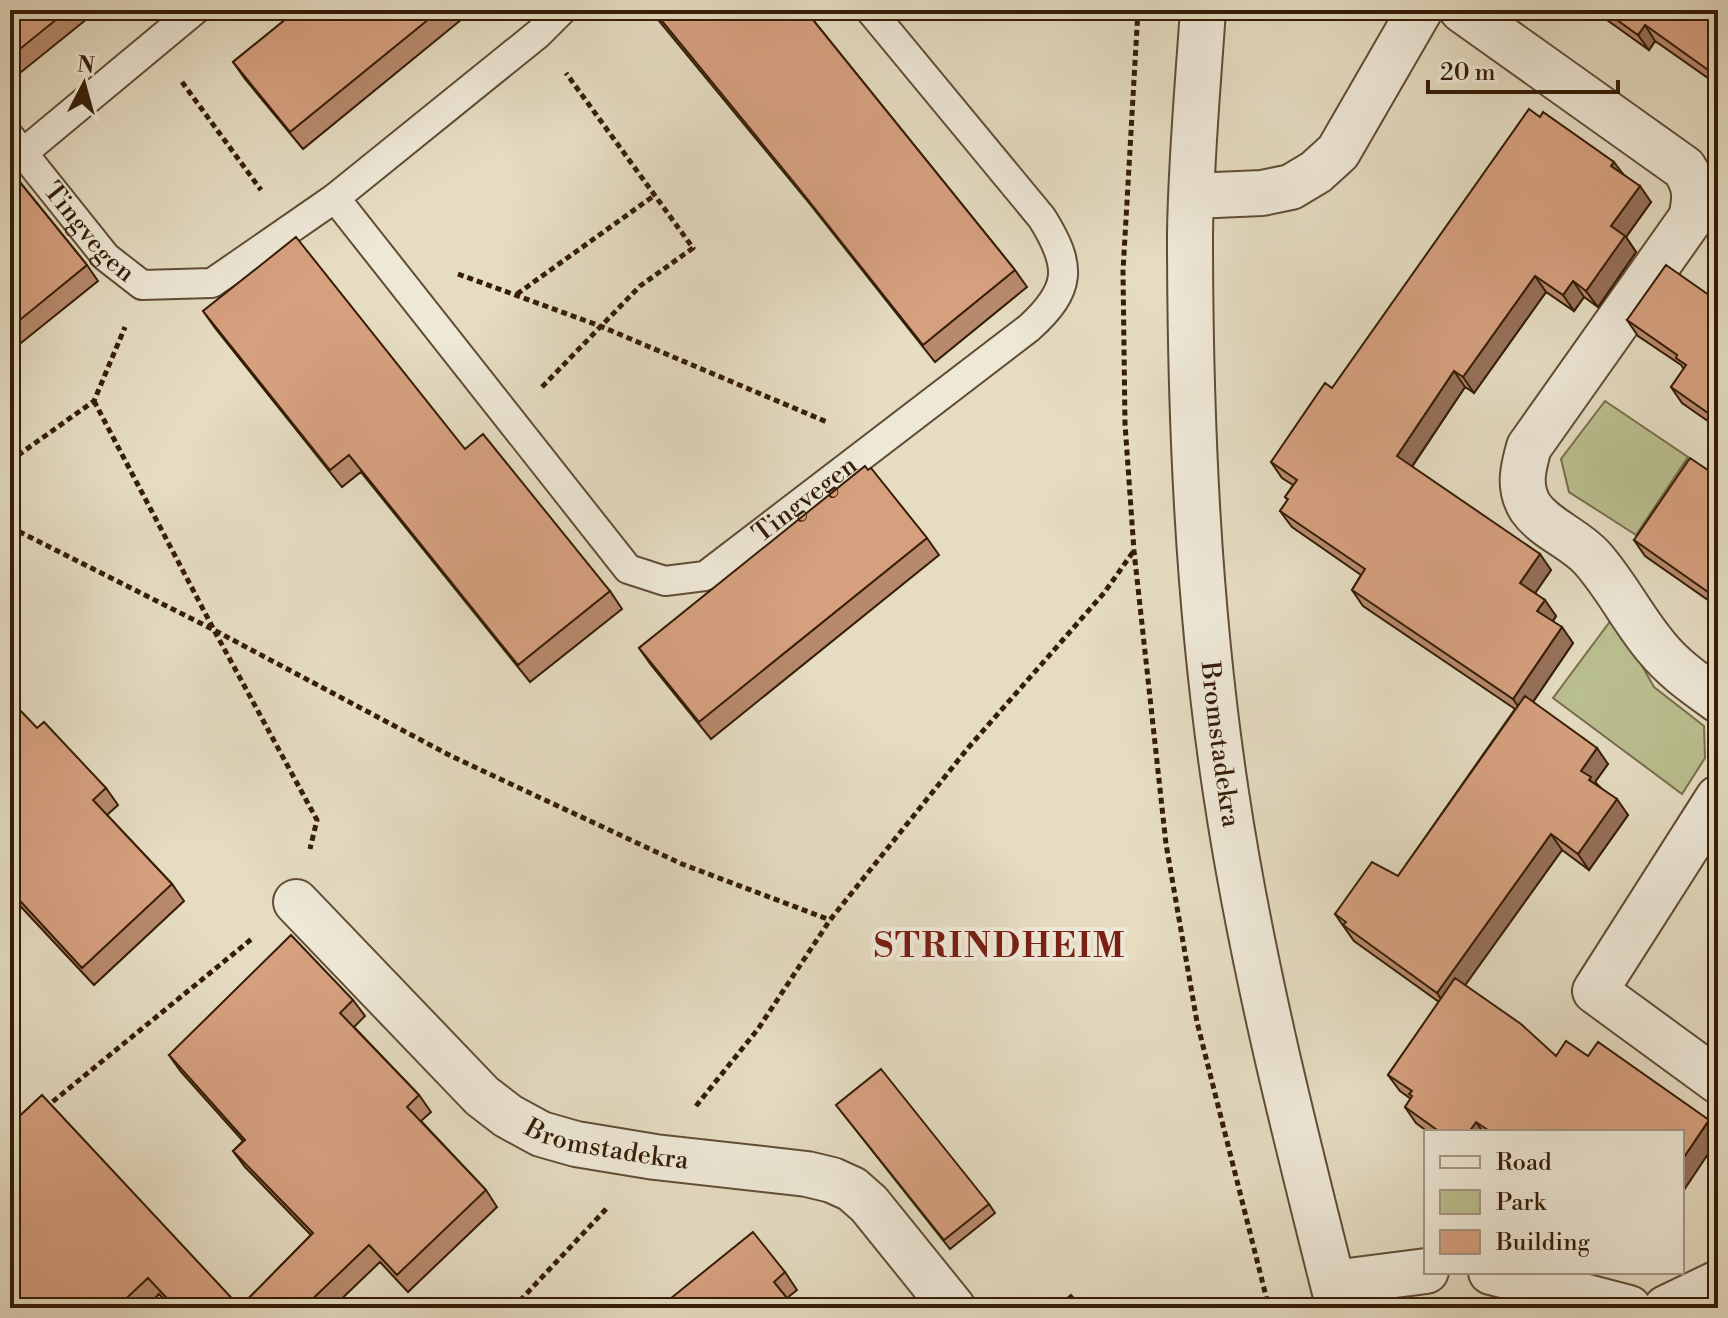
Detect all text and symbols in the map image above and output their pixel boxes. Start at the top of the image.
north arrow [44,44,124,124]
scale bar [1428,44,1618,94]
text: N [76,51,97,80]
text: 20 m [1440,58,1496,88]
street label: Tingvegen [36,176,141,289]
street label: Tingvegen [746,449,864,550]
street label: Bromstadekra [1193,659,1247,830]
district label: STRINDHEIM [874,926,1126,968]
street label: Bromstadekra [518,1112,691,1177]
legend [1424,1130,1684,1274]
text: Road [1496,1148,1552,1178]
text: Park [1496,1188,1547,1218]
text: Building [1495,1228,1590,1258]

